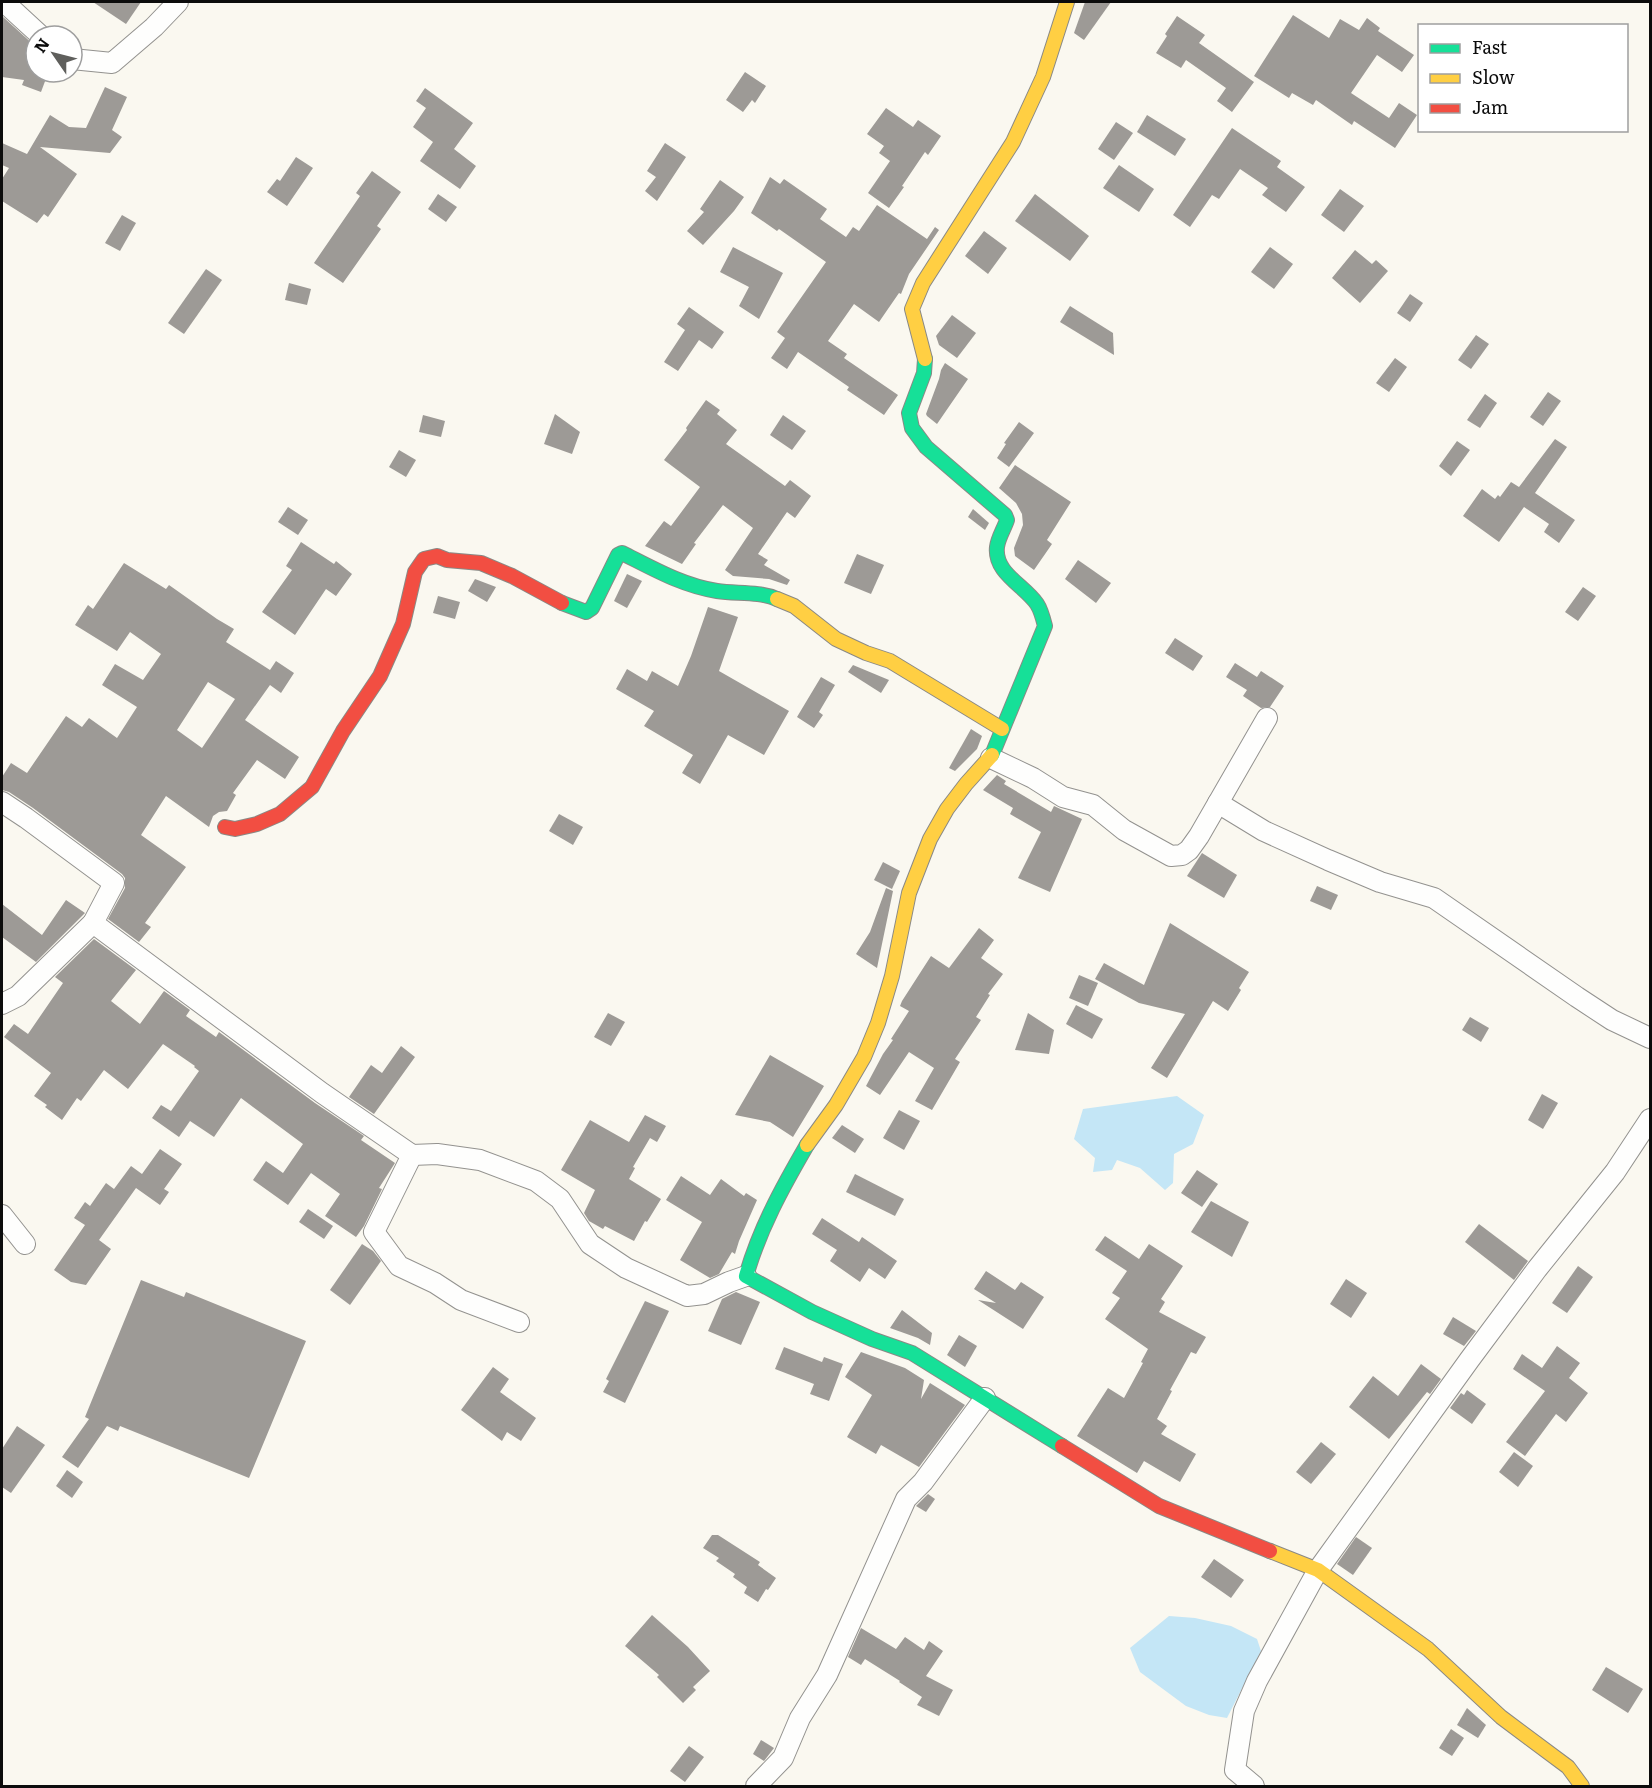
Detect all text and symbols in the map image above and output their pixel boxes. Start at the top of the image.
north arrow [24,24,84,84]
legend [1418,24,1628,132]
text: N [27,32,55,57]
text: Fast [1472,33,1508,60]
text: Slow [1472,63,1515,90]
text: Jam [1472,93,1508,120]

